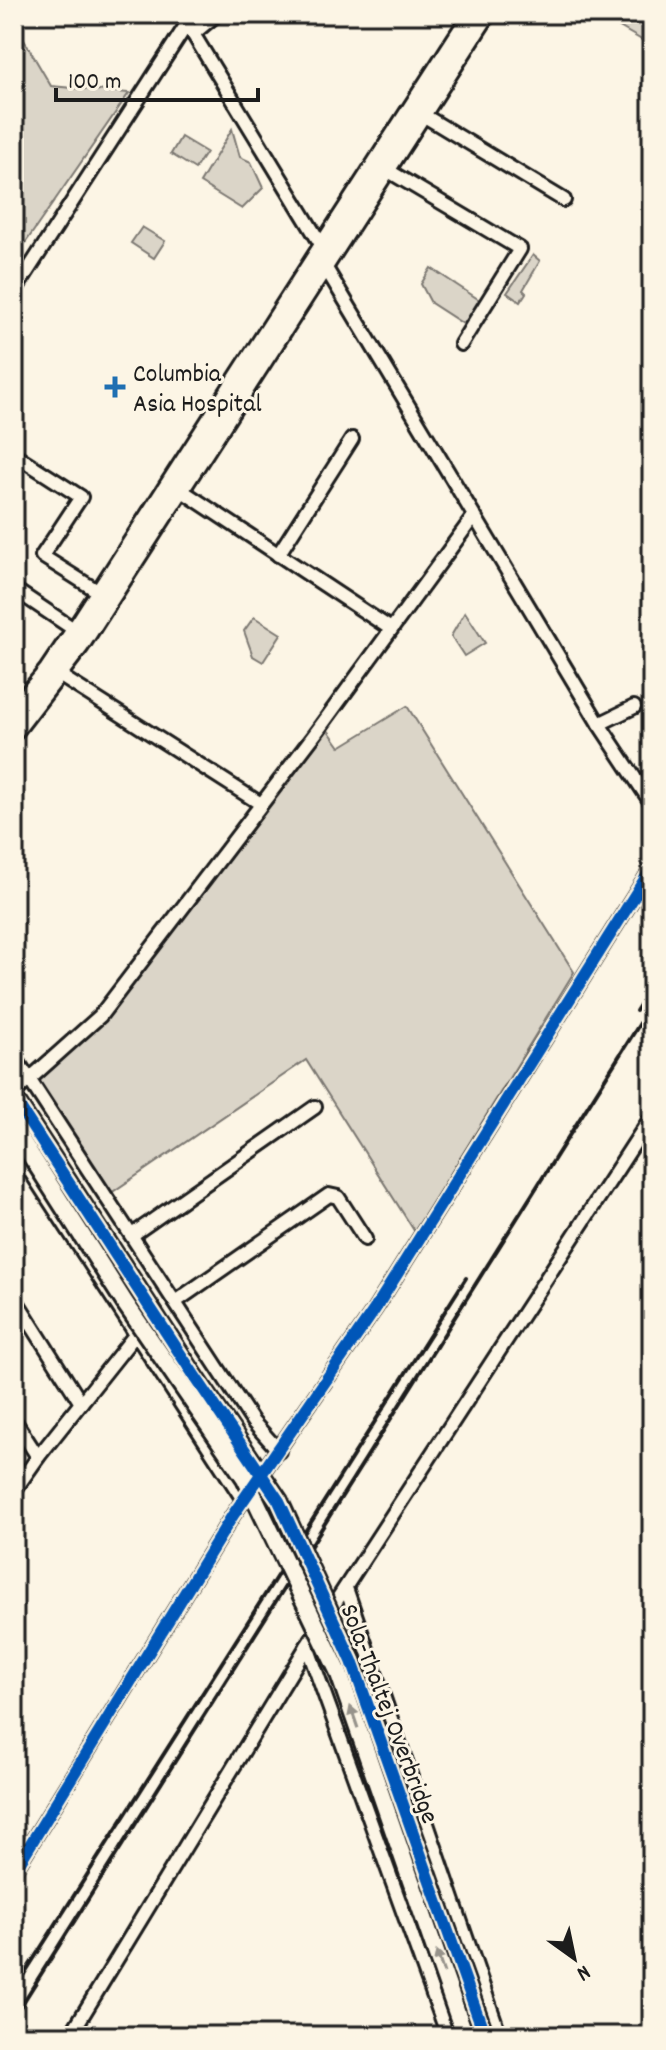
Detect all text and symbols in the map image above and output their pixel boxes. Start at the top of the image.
scale bar [56,52,258,102]
text: 100 m [68,66,121,100]
place label: Columbia Asia Hospital [133,357,262,424]
marker: Columbia Asia Hospital [104,376,126,398]
street label: Sola-Thaltej Overbridge [329,1599,447,1829]
one-way arrow [347,1705,359,1729]
north arrow [534,1918,614,1998]
one-way arrow [433,1950,445,1974]
text: N [570,1956,596,1988]

